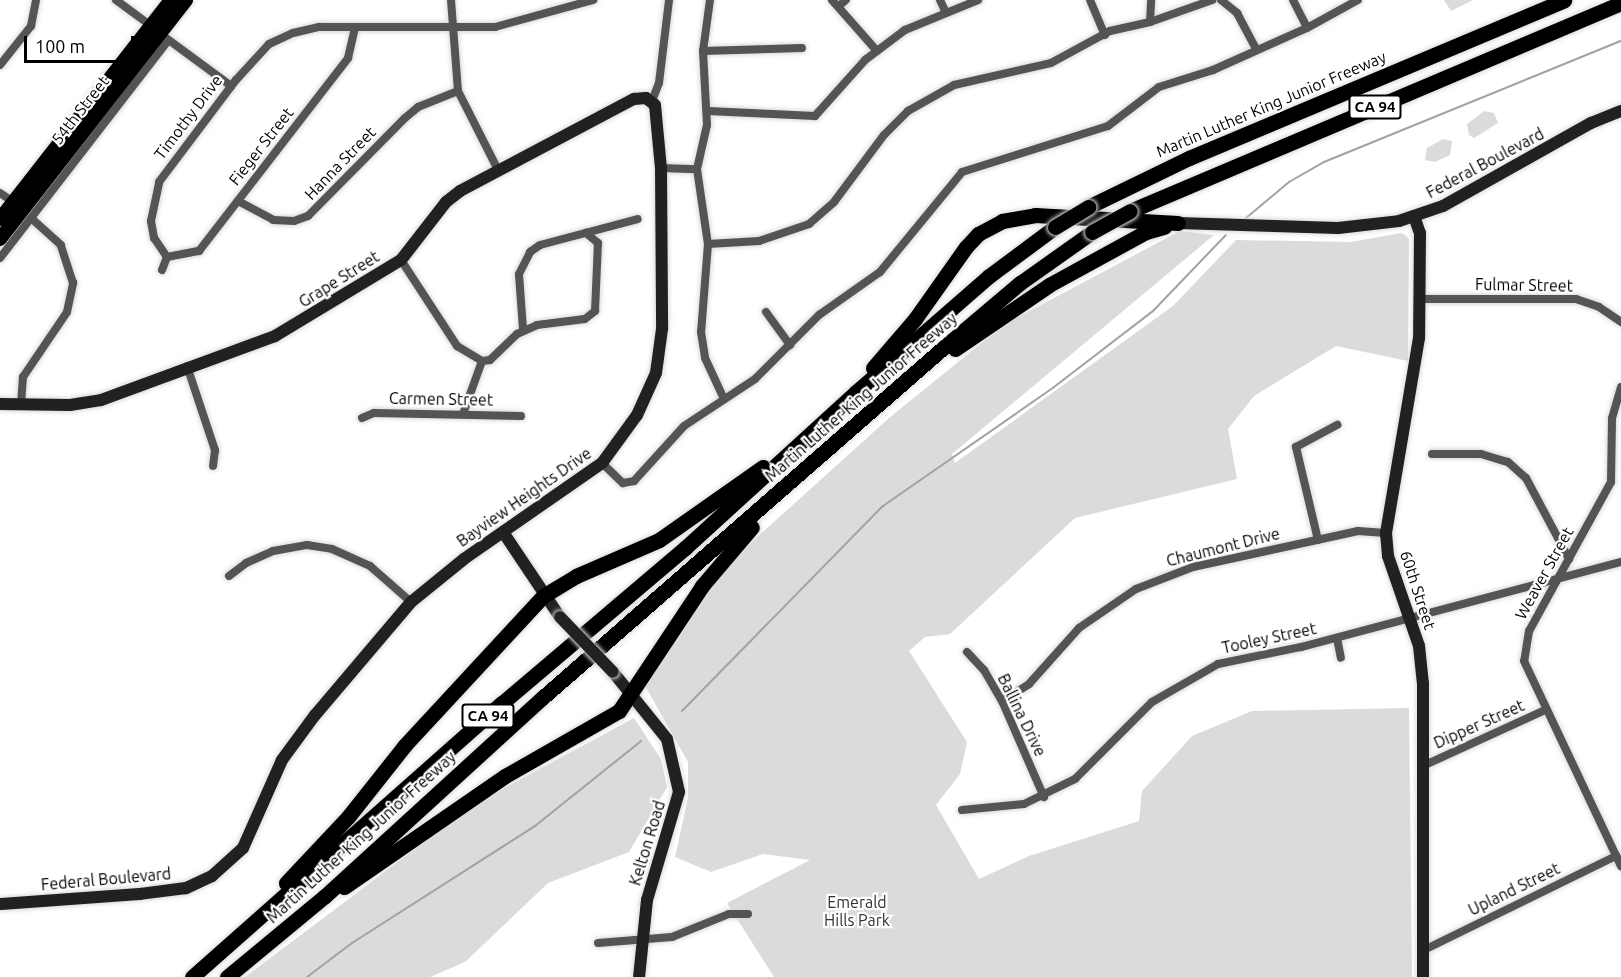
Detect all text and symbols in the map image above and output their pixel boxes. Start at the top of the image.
scale bar [27,24,136,62]
text: 100 m [35,36,85,56]
street label: Martin Luther King Junior Freeway [1153,47,1389,161]
street label: Timothy Drive [150,71,226,163]
street label: 54th Street [47,72,113,148]
road number: CA 94 [1348,95,1402,119]
street label: Fieger Street [225,103,297,189]
street label: Hanna Street [300,122,380,204]
street label: Federal Boulevard [1423,124,1547,202]
street label: Grape Street [295,247,383,311]
street label: Fulmar Street [1475,275,1573,295]
street label: Martin Luther King Junior Freeway [761,309,961,485]
street label: Carmen Street [389,388,493,410]
street label: Bayview Heights Drive [453,443,595,551]
street label: Weaver Street [1511,523,1577,623]
street label: Chaumont Drive [1164,524,1282,570]
street label: 60th Street [1396,548,1440,632]
street label: Tooley Street [1220,619,1318,657]
street label: Ballina Drive [994,671,1050,759]
street label: Dipper Street [1431,695,1527,753]
road number: CA 94 [461,704,515,728]
street label: Martin Luther King Junior Freeway [263,747,459,927]
street label: Kelton Road [625,798,669,888]
street label: Upland Street [1465,859,1563,919]
street label: Federal Boulevard [40,864,172,894]
park label: Emerald Hills Park [824,892,890,930]

